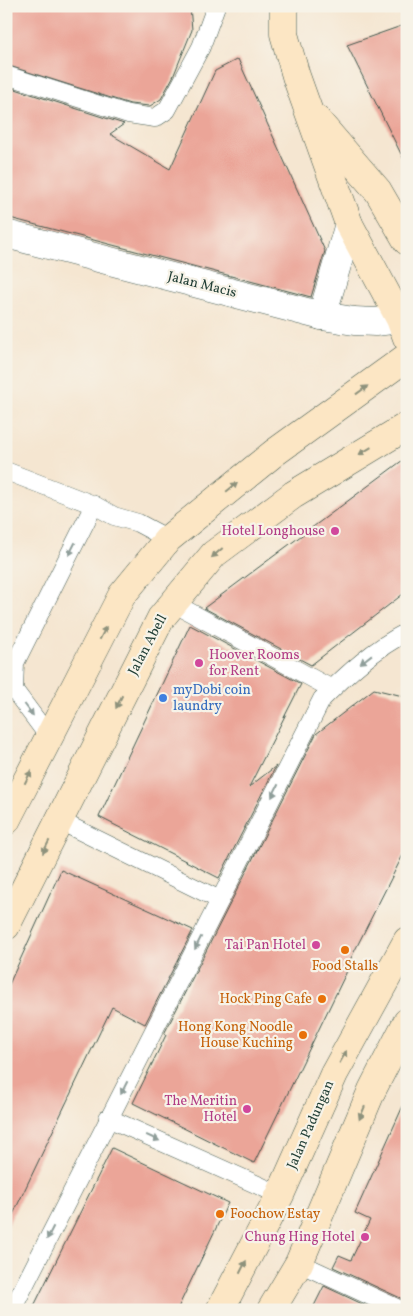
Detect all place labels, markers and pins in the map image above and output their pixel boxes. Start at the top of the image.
place label: Hotel Longhouse [221,522,325,541]
marker: Hotel Longhouse [329,525,341,537]
place label: Hoover Rooms for Rent [209,646,299,681]
marker: Hoover Rooms for Rent [193,657,205,669]
place label: myDobi coin laundry [173,681,251,716]
marker: myDobi coin laundry [157,692,169,704]
place label: Tai Pan Hotel [225,936,306,955]
marker: Tai Pan Hotel [310,939,322,951]
marker: Food Stalls [339,944,351,956]
place label: Food Stalls [312,957,378,976]
place label: Hock Ping Cafe [219,990,312,1009]
marker: Hock Ping Cafe [316,993,328,1005]
place label: Hong Kong Noodle House Kuching [178,1018,293,1053]
marker: Hong Kong Noodle House Kuching [297,1029,309,1041]
place label: The Meritin Hotel [164,1092,237,1127]
marker: The Meritin Hotel [241,1103,253,1115]
place label: Foochow Estay [230,1205,321,1224]
marker: Foochow Estay [214,1208,226,1220]
place label: Chung Hing Hotel [245,1228,355,1247]
marker: Chung Hing Hotel [359,1231,371,1243]

